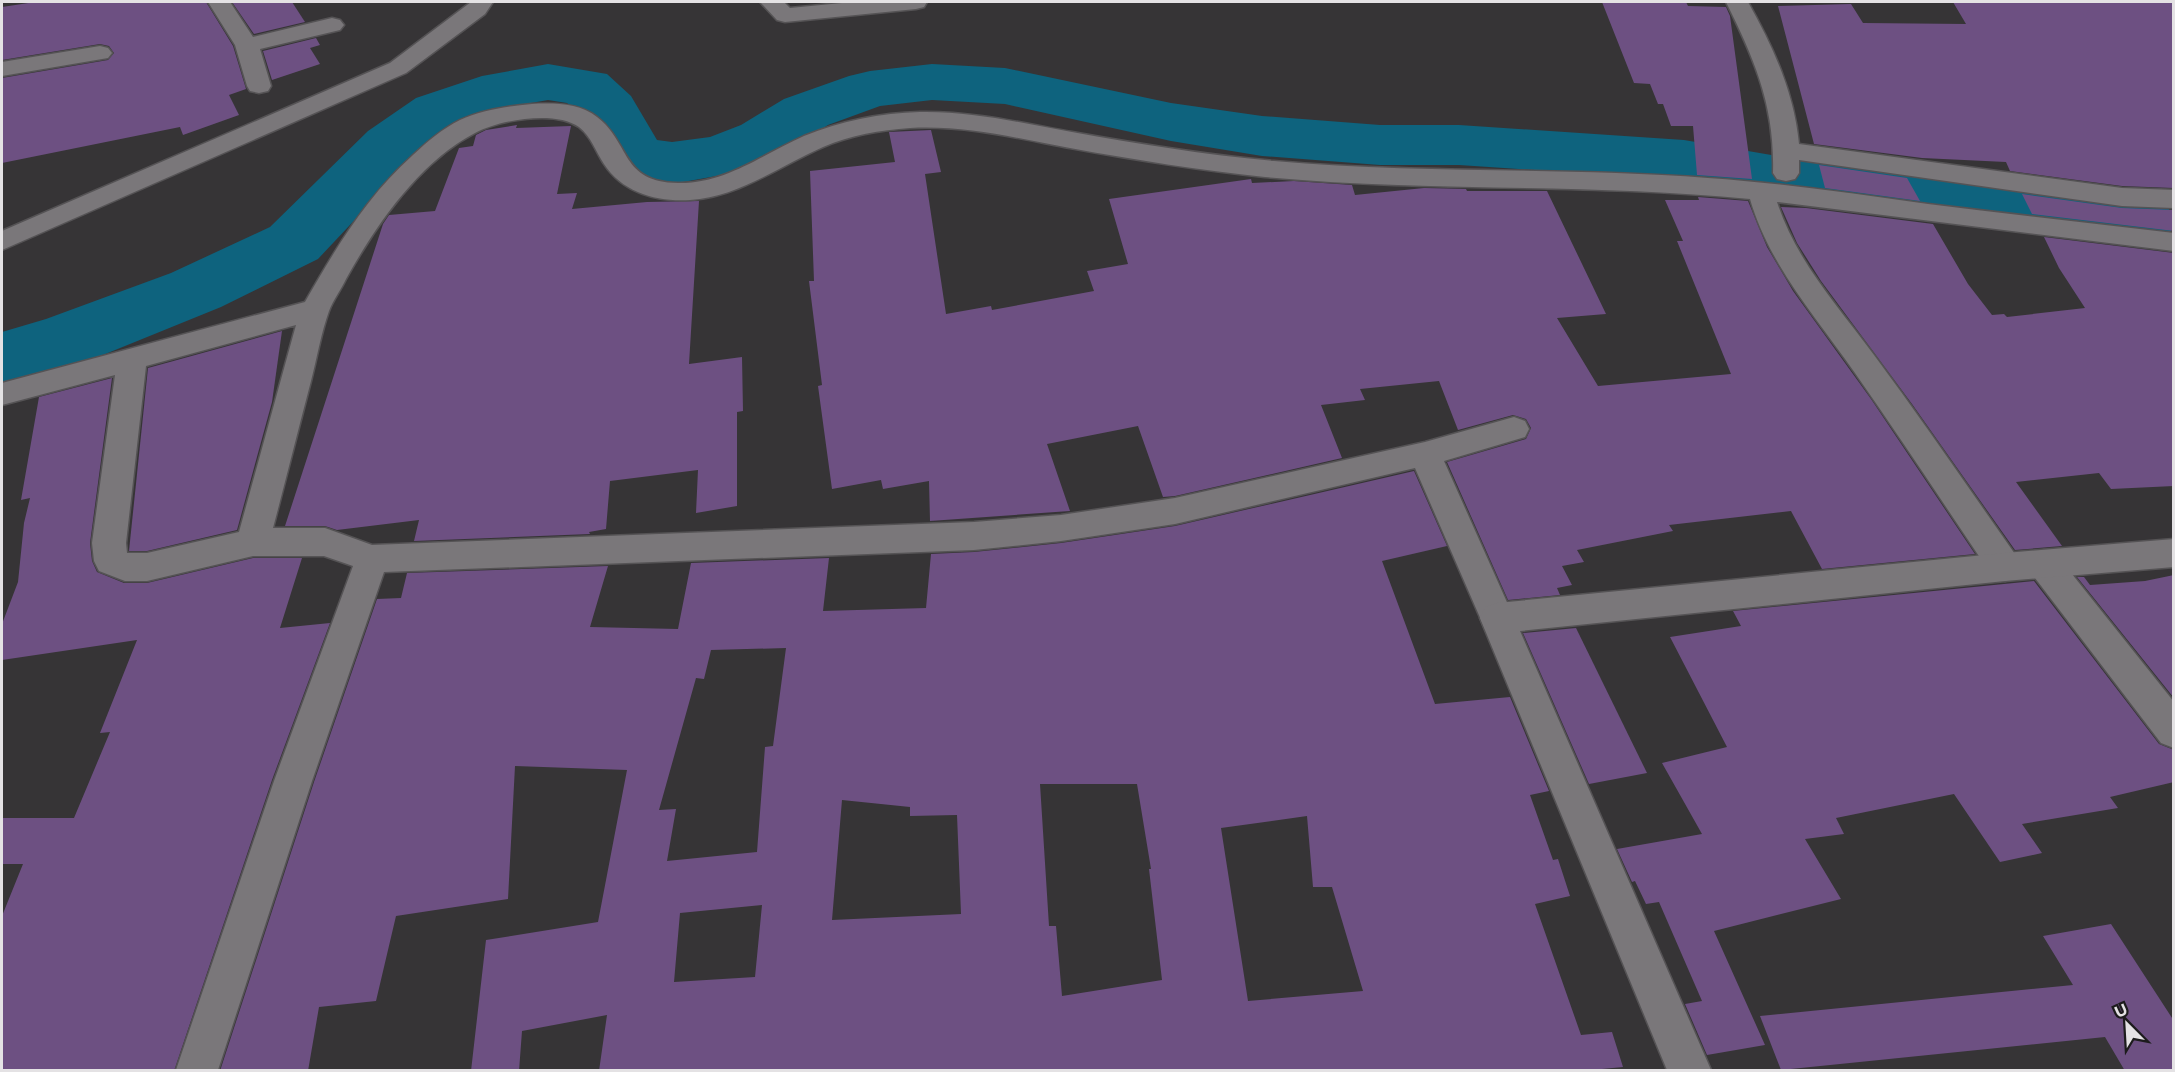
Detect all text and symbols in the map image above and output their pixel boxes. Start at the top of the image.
north arrow [2097,994,2157,1054]
text: U [2111,1000,2131,1022]

